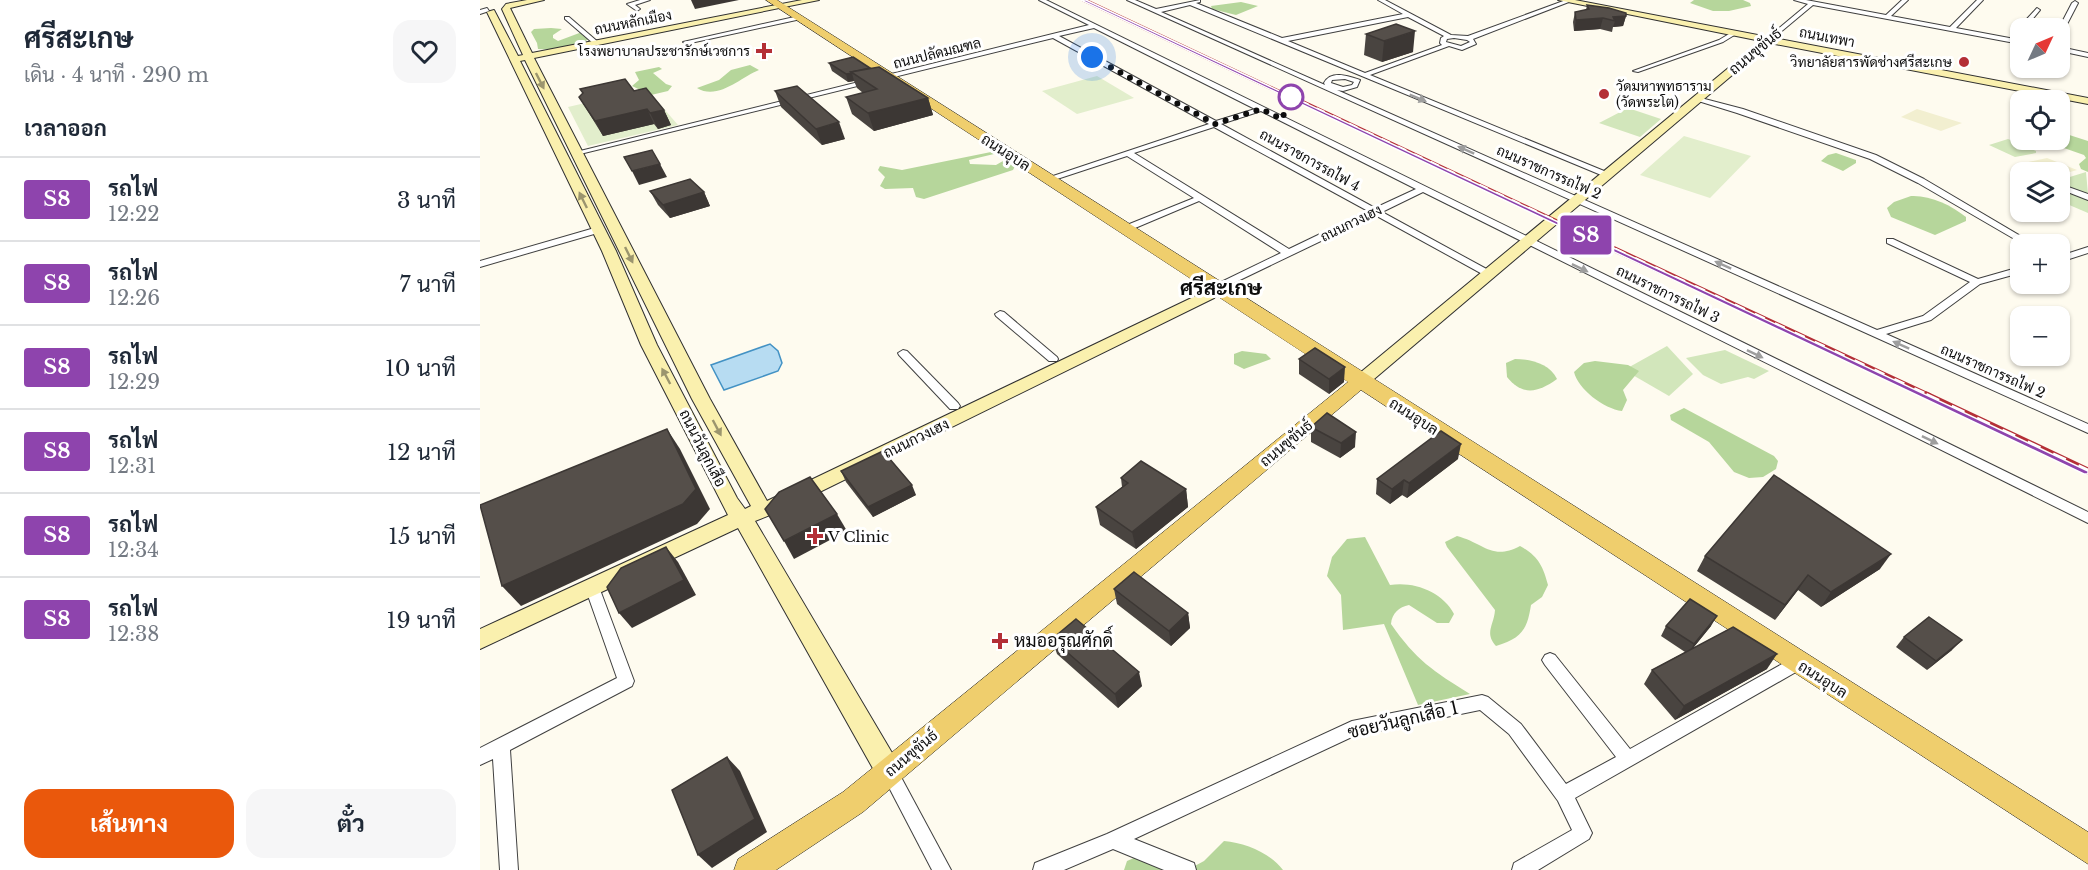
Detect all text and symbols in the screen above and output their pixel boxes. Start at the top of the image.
street label: ถนนหลักเมือง [593,6,673,38]
north arrow [2010,18,2070,78]
map controls [2010,18,2070,366]
button: heart [393,20,456,83]
text: ศรีสะเกษ [24,21,134,56]
street label: ถนนขุขันธ์ [1725,23,1787,80]
street label: ถนนเทพา [1798,23,1856,51]
street label: ถนนปลัดมณฑล [891,33,983,73]
place label: โรงพยาบาลประชารักษ์เวชการ [577,42,750,60]
marker: โรงพยาบาลประชารักษ์เวชการ [755,42,773,60]
your location [1077,42,1107,72]
place label: วิทยาลัยสารพัดช่างศรีสะเกษ [1789,53,1953,71]
marker: วิทยาลัยสารพัดช่างศรีสะเกษ [1957,55,1971,69]
text: เดิน · 4 นาที · 290 m [24,63,209,87]
one-way arrow [535,73,545,90]
place label: วัดมหาพุทธาราม (วัดพระโต) [1616,77,1712,111]
unlabelled marker [1278,84,1304,110]
marker: วัดมหาพุทธาราม (วัดพระโต) [1597,87,1611,101]
button: locate [2010,90,2070,150]
one-way arrow [1409,93,1427,103]
text: เวลาออก [24,115,107,142]
street label: ถนนราชการรถไฟ 4 [1257,125,1363,195]
street label: ถนนอุบล [977,129,1034,177]
street label: ถนนราชการรถไฟ 2 [1494,141,1604,203]
one-way arrow [1458,146,1475,155]
button: layers [2010,162,2070,222]
text: รถไฟ [108,175,158,202]
text: S8 [43,186,71,212]
text: 3 นาที [397,187,456,214]
one-way arrow [578,191,588,208]
street label: ถนนกวงเฮง [1317,200,1385,246]
text: 12:22 [108,202,160,226]
line badge: S8 [1559,216,1613,254]
text: S8 [1572,222,1600,248]
button: + [2010,234,2070,294]
one-way arrow [624,246,633,263]
text: รถไฟ [108,259,158,286]
one-way arrow [1714,260,1731,269]
street label: ถนนราชการรถไฟ 3 [1613,261,1723,327]
one-way arrow [1571,263,1588,272]
text: S8 [43,270,71,296]
text: 7 นาที [400,271,456,298]
district label: ศรีสะเกษ [1180,275,1263,301]
text: 12:26 [108,286,160,310]
button: − [2010,306,2070,366]
one-way arrow [1892,340,1909,349]
street label: ถนนราชการรถไฟ 2 [1938,340,2048,402]
text: รถไฟ [108,343,158,370]
one-way arrow [1746,349,1763,358]
text: S8 [43,354,71,380]
text: 10 นาที [385,355,456,382]
one-way arrow [661,367,671,384]
text: 12:29 [108,370,160,394]
street label: ถนนอุบล [1385,393,1442,441]
street label: ถนนวันลูกเสือ [674,406,731,490]
street label: ถนนกวงเฮง [880,414,952,462]
street label: ถนนขุขันธ์ [1256,415,1318,472]
one-way arrow [712,420,722,437]
text: รถไฟ [108,427,158,454]
one-way arrow [1921,435,1938,445]
text: S8 [43,438,71,464]
text: 12 นาที [387,439,456,466]
text: 12:31 [108,454,156,478]
text: รถไฟ [108,511,158,538]
text: S8 [43,522,71,548]
text: 15 นาที [388,523,456,550]
marker: V Clinic [806,527,824,545]
place label: V Clinic [827,527,889,546]
text: 12:34 [108,538,159,562]
text: รถไฟ [108,595,158,622]
text: S8 [43,606,71,632]
text: 19 นาที [387,607,456,634]
text: 12:38 [108,622,159,646]
place label: หมออรุณศักดิ์ [1014,625,1113,653]
marker: หมออรุณศักดิ์ [991,632,1009,650]
street label: ถนนอุบล [1794,656,1851,704]
street label: ซอยวันลูกเสือ 1 [1345,696,1461,745]
street label: ถนนขุขันธ์ [881,725,943,782]
button: เส้นทาง [24,789,234,858]
button: ตั๋ว [246,789,456,858]

